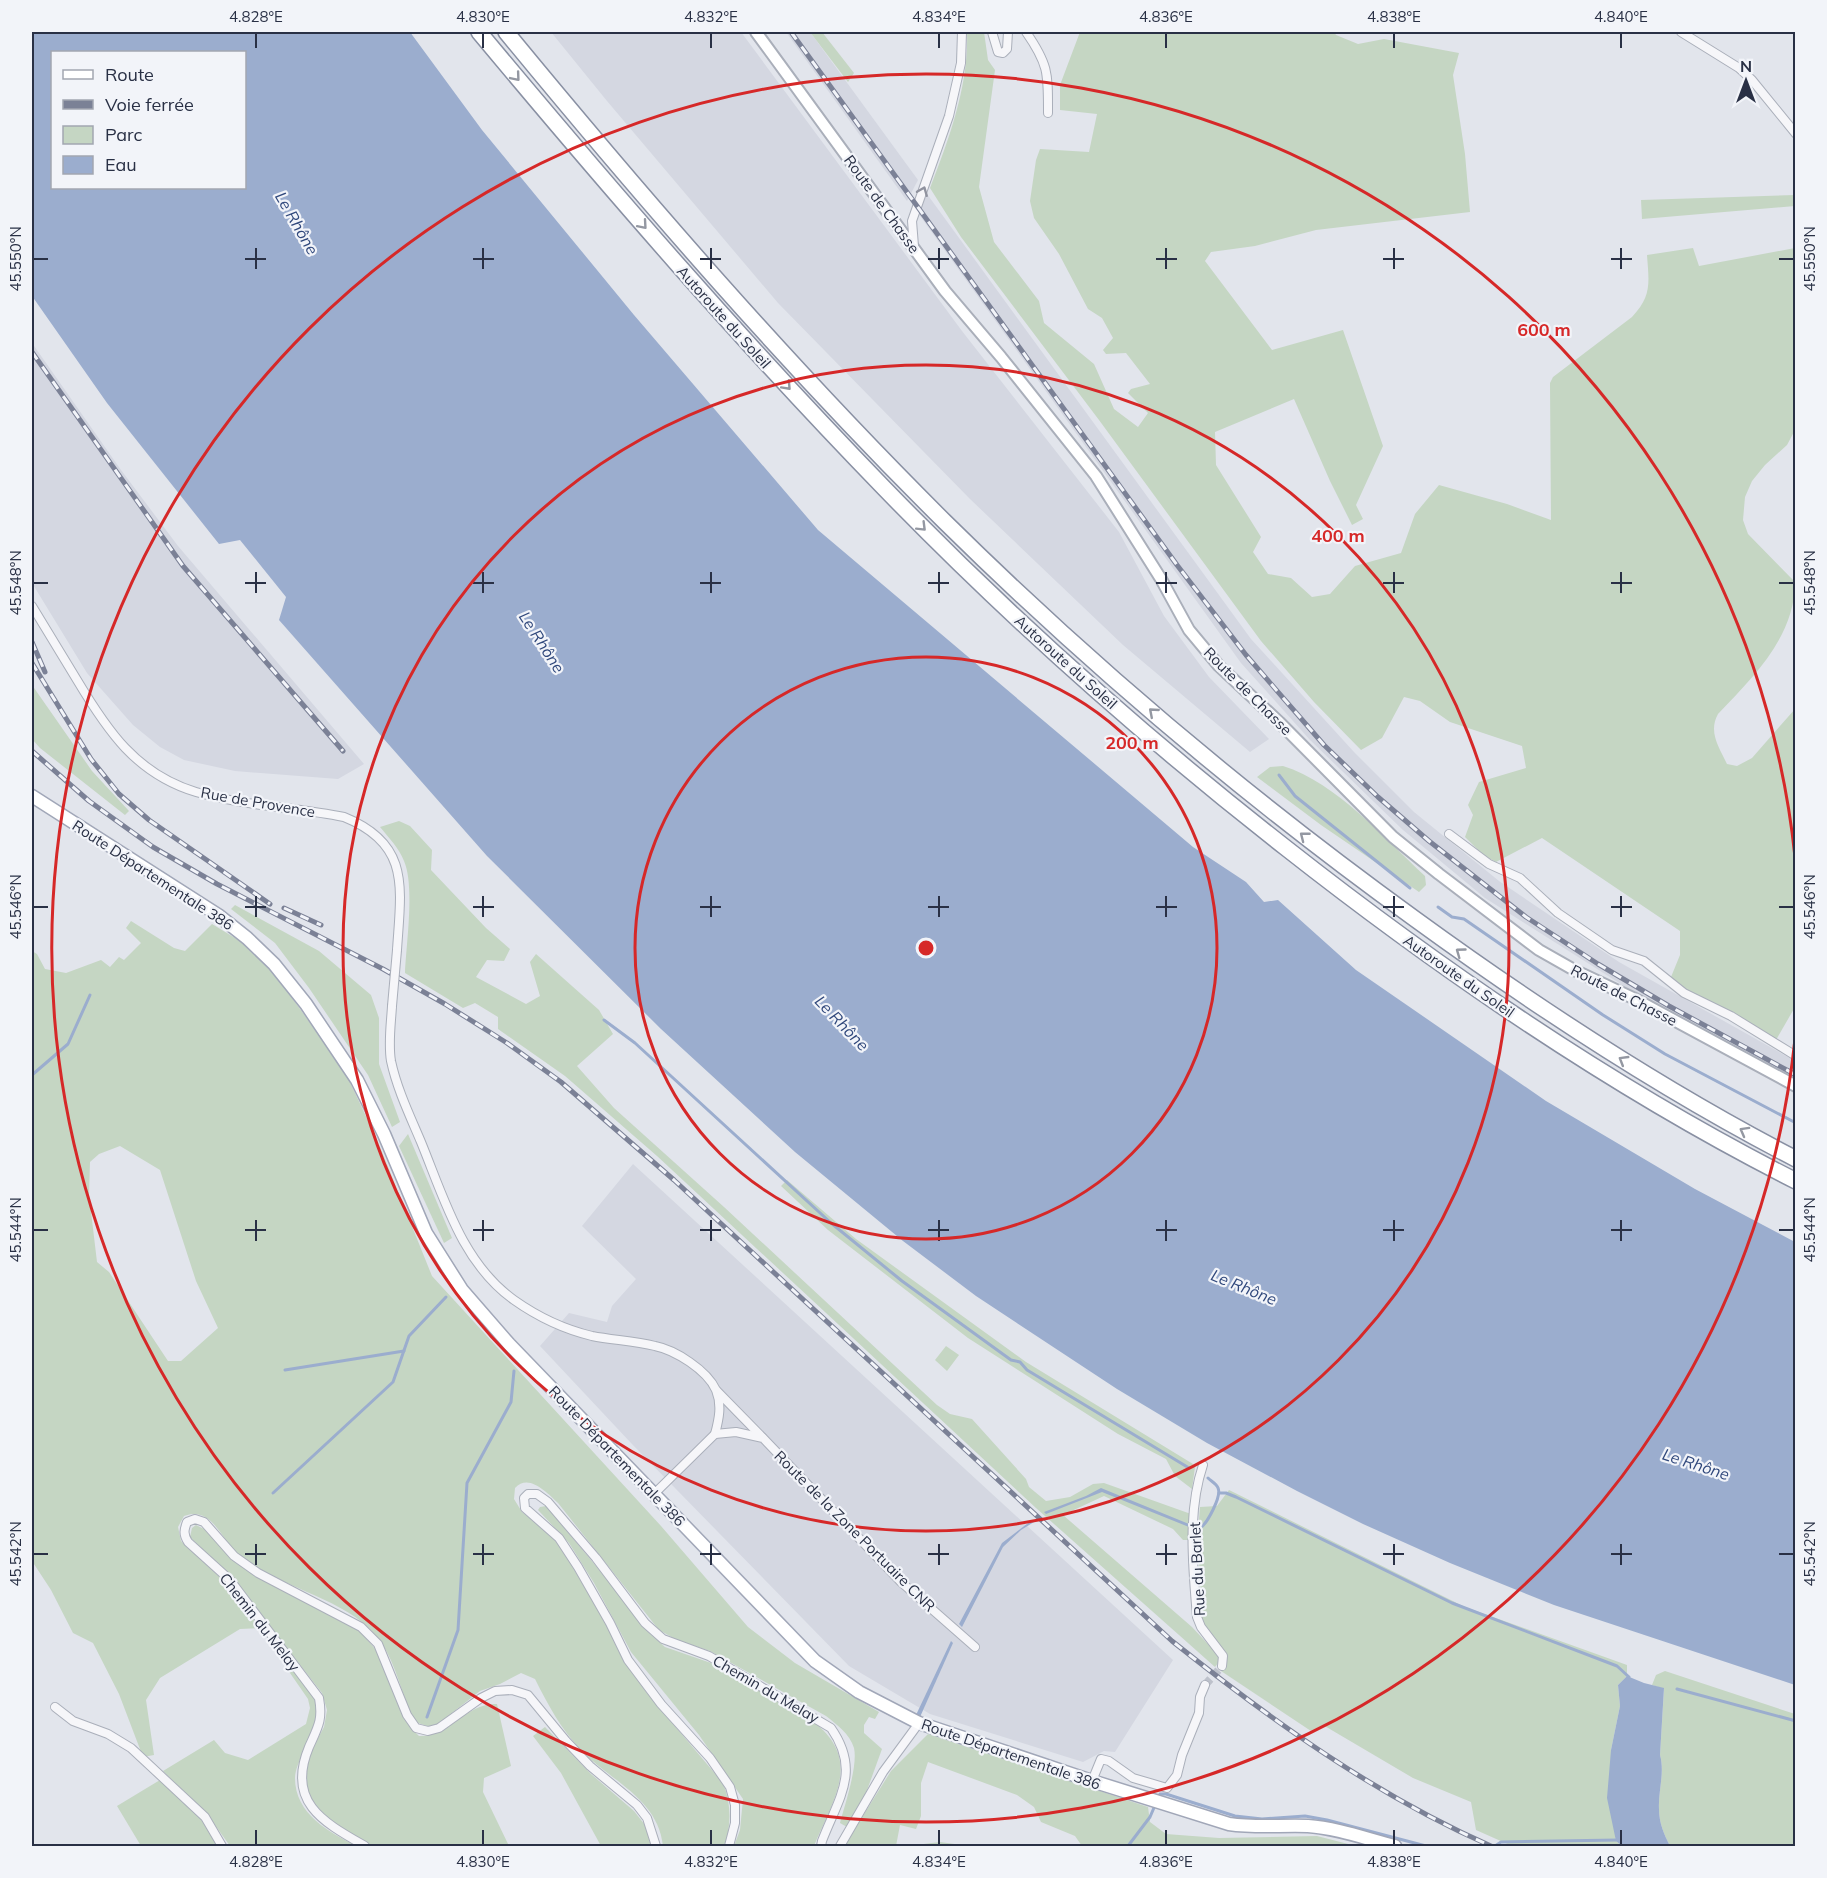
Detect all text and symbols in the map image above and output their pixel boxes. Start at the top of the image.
text: 4.828°E [229,7,283,26]
text: 4.830°E [456,7,510,26]
text: 4.832°E [684,7,738,26]
text: 4.834°E [912,7,966,26]
text: 4.836°E [1139,7,1193,26]
text: 4.838°E [1367,7,1421,26]
text: 4.840°E [1594,7,1648,26]
legend [51,51,246,189]
north arrow [1716,51,1776,111]
text: N [1740,56,1752,76]
text: Route [105,63,154,86]
one-way arrow [509,70,520,81]
text: Voie ferrée [105,93,194,116]
text: Parc [105,123,143,146]
street label: Route de Chasse [840,151,924,257]
text: Eau [105,153,137,176]
one-way arrow [916,187,928,198]
water label: Le Rhône [271,188,323,258]
one-way arrow [635,218,646,229]
text: 45.550°N [6,226,25,292]
text: 45.550°N [1800,226,1819,292]
street label: Autoroute du Soleil [673,262,775,372]
text: 600 m [1517,318,1571,341]
one-way arrow [780,380,791,390]
one-way arrow [914,519,925,530]
text: 400 m [1311,524,1365,547]
text: 45.548°N [6,550,25,616]
text: 45.548°N [1800,550,1819,616]
water label: Le Rhône [515,608,569,677]
street label: Autoroute du Soleil [1011,611,1121,713]
street label: Route de Chasse [1200,643,1296,739]
one-way arrow [1149,709,1160,720]
text: 200 m [1105,731,1159,754]
street label: Rue de Provence [199,783,317,821]
street label: Route Départementale 386 [69,816,237,934]
one-way arrow [1300,832,1311,843]
text: 45.546°N [6,874,25,940]
text: 45.546°N [1800,874,1819,940]
street label: Autoroute du Soleil [1400,930,1518,1022]
centre of rings [916,938,936,958]
one-way arrow [1456,948,1467,959]
street label: Route de Chasse [1568,960,1680,1030]
water label: Le Rhône [811,991,873,1055]
one-way arrow [1619,1055,1629,1067]
one-way arrow [1740,1127,1750,1138]
text: 45.544°N [6,1197,25,1263]
text: 45.544°N [1800,1197,1819,1263]
water label: Le Rhône [1208,1265,1280,1309]
street label: Route Départementale 386 [545,1382,689,1530]
water label: Le Rhône [1660,1444,1732,1484]
street label: Route de la Zone Portuaire CNR [771,1447,939,1615]
text: 45.542°N [6,1521,25,1587]
street label: Rue du Barlet [1185,1521,1209,1617]
text: 45.542°N [1800,1521,1819,1587]
street label: Chemin du Melay [216,1569,304,1675]
street label: Chemin du Melay [709,1651,823,1727]
street label: Route Départementale 386 [919,1714,1103,1794]
text: 4.828°E [229,1852,283,1871]
text: 4.830°E [456,1852,510,1871]
text: 4.832°E [684,1852,738,1871]
text: 4.834°E [912,1852,966,1871]
text: 4.836°E [1139,1852,1193,1871]
text: 4.838°E [1367,1852,1421,1871]
text: 4.840°E [1594,1852,1648,1871]

